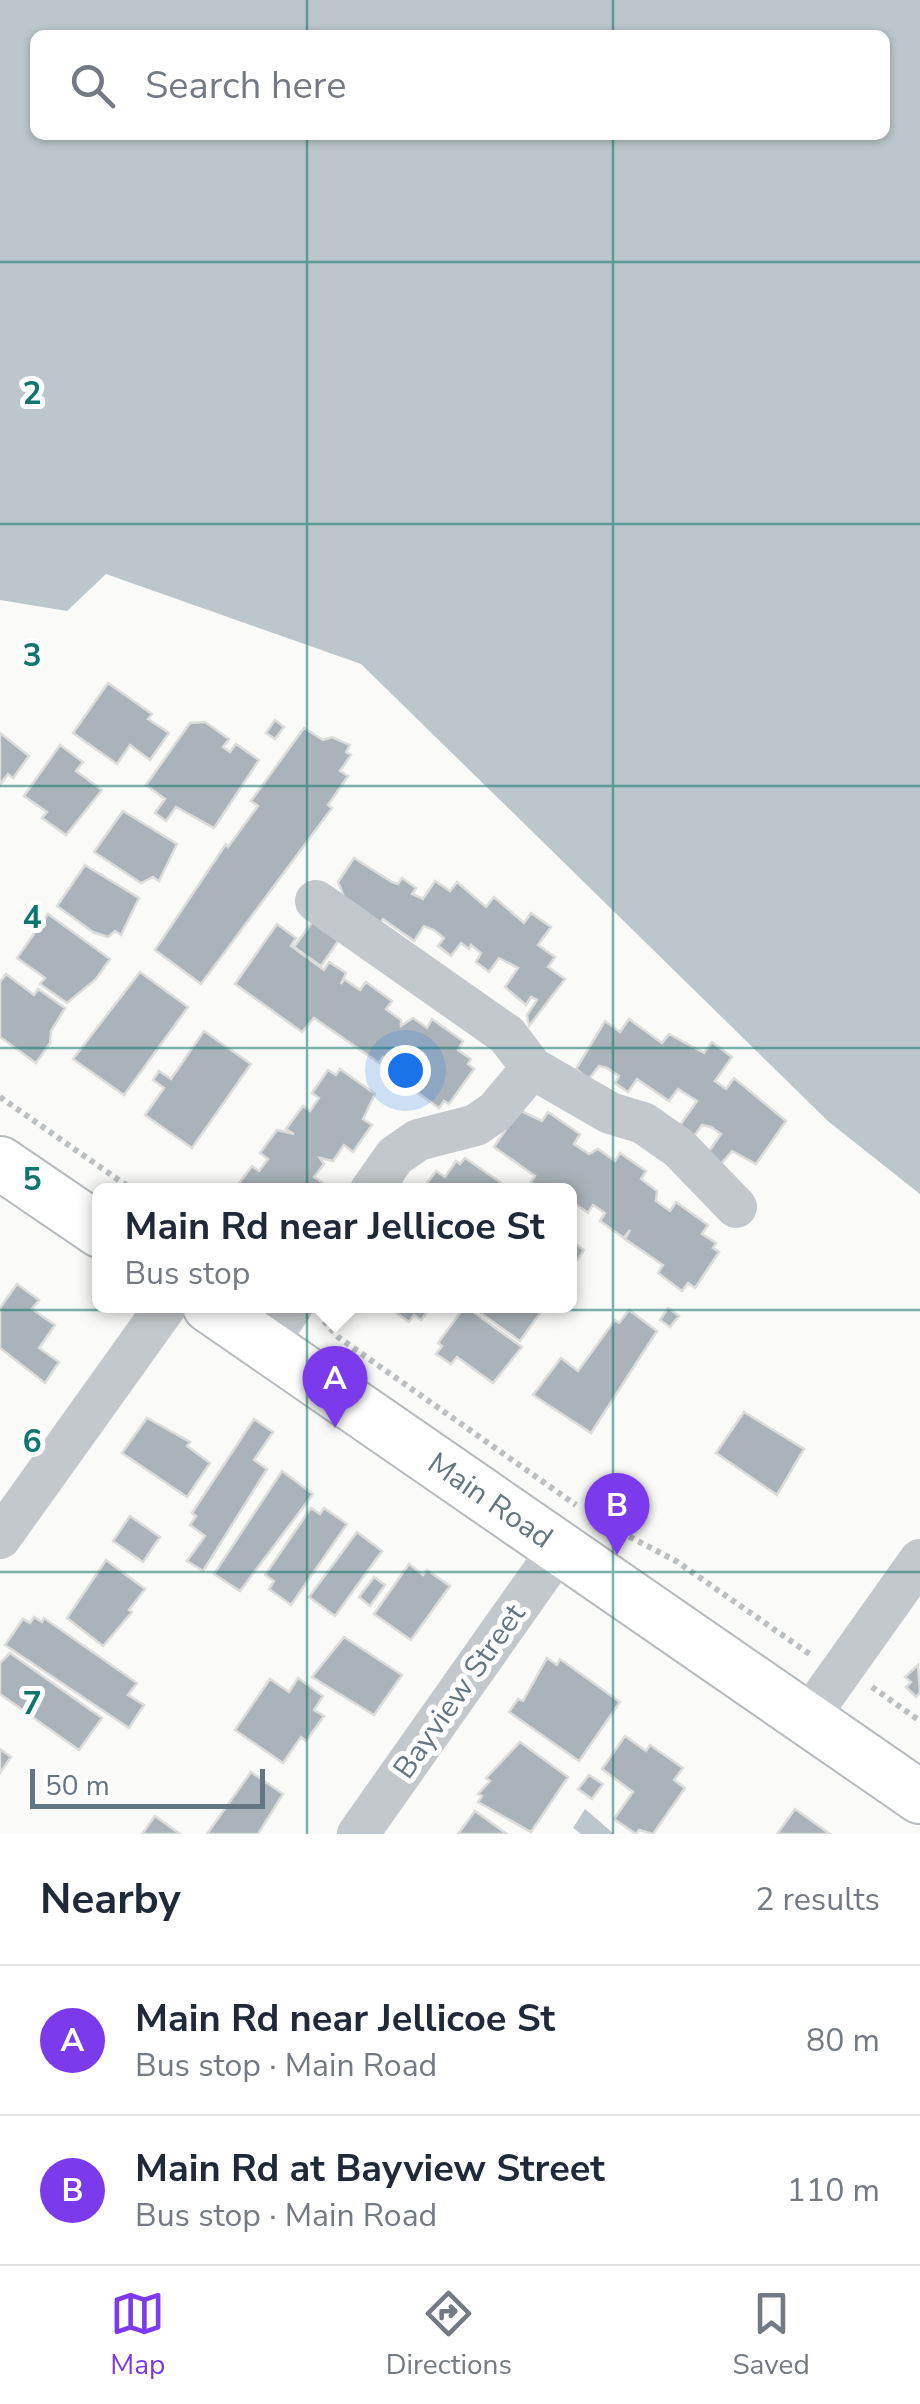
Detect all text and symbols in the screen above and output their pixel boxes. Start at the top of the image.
search box [30,30,890,140]
icon: search [65,58,120,113]
text: Search here [145,60,346,111]
text: 2 [22,372,42,415]
text: 3 [22,634,42,677]
text: 4 [22,896,42,939]
your location [380,1045,431,1096]
text: 5 [22,1158,42,1201]
popup [92,1183,577,1313]
text: Main Rd near Jellicoe St [124,1201,545,1252]
text: Bus stop [124,1252,250,1295]
pin: A [302,1346,368,1428]
text: 6 [22,1420,42,1463]
street label: Main Road [420,1443,561,1558]
pin: B [584,1472,650,1555]
street label: Bayview Street [384,1595,535,1787]
text: 7 [22,1682,42,1725]
scale bar [30,1764,265,1808]
text: 50 m [45,1767,110,1805]
text: Nearby [40,1871,181,1928]
text: 2 results [755,1878,880,1921]
text: Main Rd near Jellicoe St [135,1993,555,2044]
text: A [61,2019,84,2062]
text: 80 m [806,2019,880,2062]
text: Bus stop · Main Road [135,2044,437,2087]
text: Main Rd at Bayview Street [135,2143,605,2194]
text: B [61,2169,84,2212]
text: 110 m [787,2169,880,2212]
text: Bus stop · Main Road [135,2194,437,2237]
tab: Map [110,2286,165,2384]
tab: Directions [386,2286,512,2384]
tab: Saved [732,2286,810,2384]

